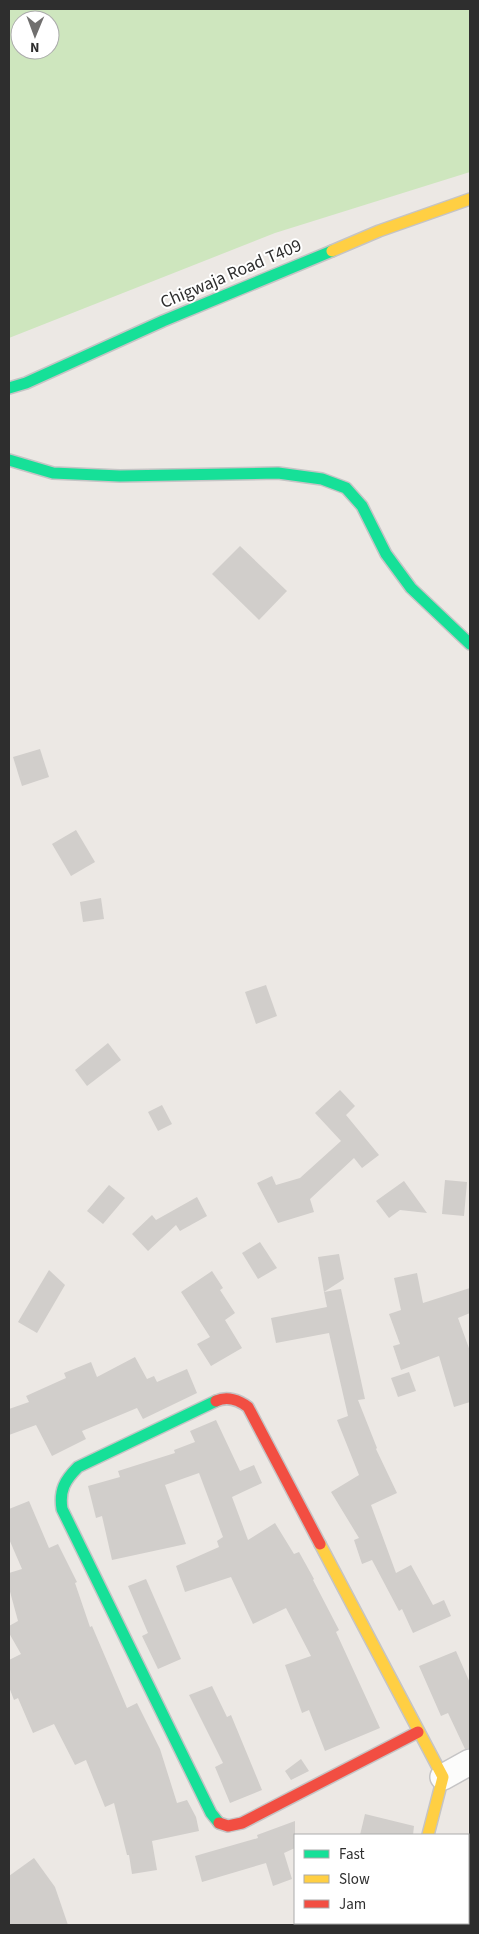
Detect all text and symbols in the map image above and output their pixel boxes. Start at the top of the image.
north arrow [10,10,60,60]
text: N [30,37,40,57]
street label: Chigwaja Road T409 [157,233,306,315]
legend [294,1834,469,1924]
text: Fast [339,1844,365,1865]
text: Slow [339,1869,370,1890]
text: Jam [339,1894,366,1915]

